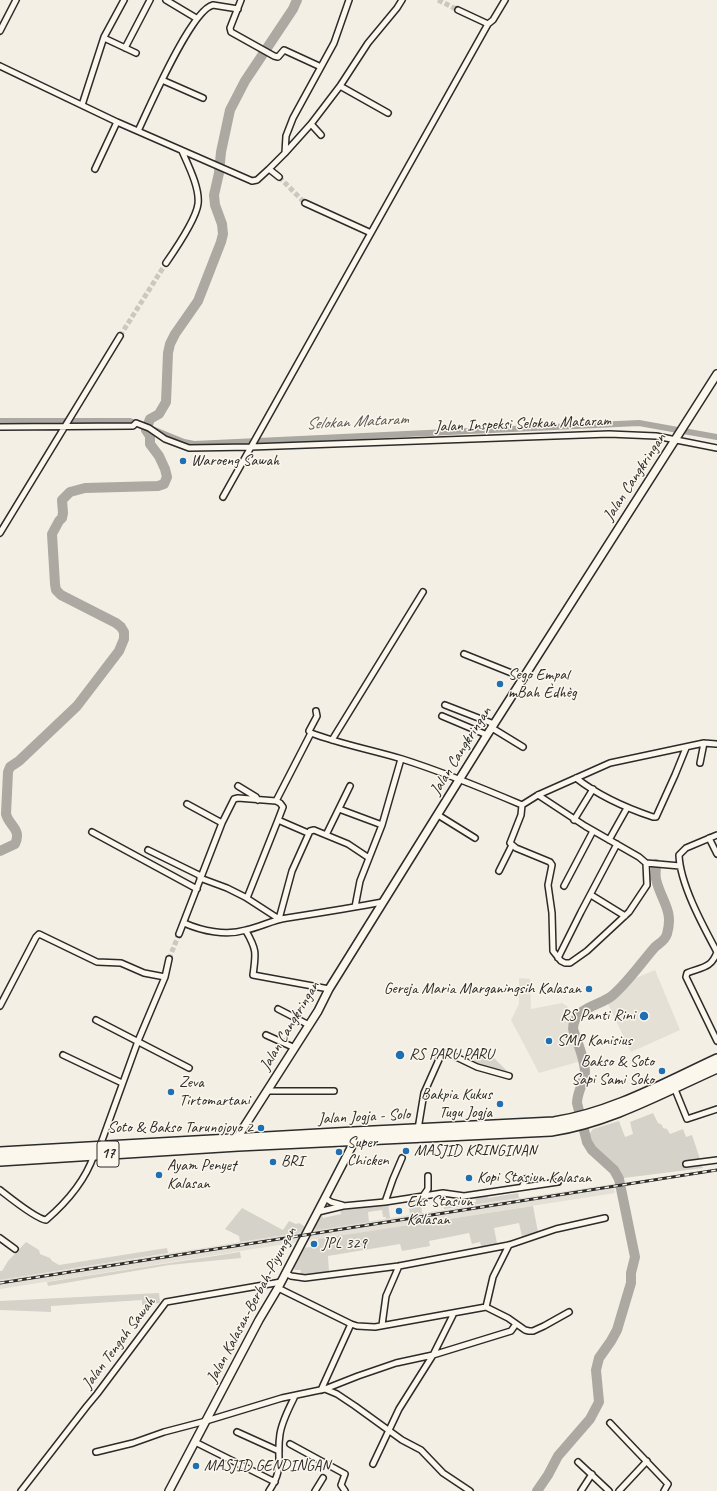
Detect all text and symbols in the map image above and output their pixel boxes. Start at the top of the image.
water label: Selokan Mataram [305,409,409,435]
street label: Jalan Inspeksi Selokan Mataram [435,411,611,437]
street label: Jalan Cangkringan [600,430,670,524]
place label: Waroeng Sawah [191,451,279,471]
marker: Waroeng Sawah [178,456,188,466]
place label: Sego Empal mBah Èdhèg [508,665,577,703]
marker: Sego Empal mBah Èdhèg [495,679,505,689]
street label: Jalan Cangkringan [426,703,496,799]
street label: Jalan Cangkringan [256,978,324,1074]
place label: Gereja Maria Marganingsih Kalasan [384,979,581,999]
marker: Gereja Maria Marganingsih Kalasan [584,984,594,994]
place label: RS Panti Rini [560,1006,635,1026]
marker: RS Panti Rini [638,1010,650,1022]
place label: SMP Kanisius [557,1031,632,1051]
marker: SMP Kanisius [544,1036,554,1046]
place label: RS PARU PARU [409,1045,493,1065]
marker: RS PARU PARU [394,1049,406,1061]
place label: Bakso & Soto Sapi Sami Soko [571,1052,654,1090]
marker: Bakso & Soto Sapi Sami Soko [657,1066,667,1076]
place label: Zeva Tirtomartani [179,1073,250,1111]
place label: Bakpia Kukus Tugu Jogja [421,1085,492,1123]
marker: Zeva Tirtomartani [166,1087,176,1097]
marker: Bakpia Kukus Tugu Jogja [495,1099,505,1109]
street label: Jalan Jogja - Solo [317,1105,411,1129]
place label: Soto & Bakso Tarunojoyo 2 [108,1118,253,1138]
marker: Soto & Bakso Tarunojoyo 2 [256,1123,266,1133]
place label: Super Chicken [347,1133,389,1171]
road number: 17 [97,1141,119,1167]
place label: MASJID KRINGINAN [414,1141,537,1161]
marker: MASJID KRINGINAN [401,1146,411,1156]
marker: Super Chicken [334,1147,344,1157]
place label: BRI [281,1152,304,1172]
place label: Ayam Penyet Kalasan [167,1156,236,1194]
marker: BRI [268,1157,278,1167]
place label: Kopi Stasiun Kalasan [477,1168,591,1188]
marker: Ayam Penyet Kalasan [154,1170,164,1180]
marker: Kopi Stasiun Kalasan [464,1173,474,1183]
place label: Eks Stasiun Kalasan [407,1192,473,1230]
marker: Eks Stasiun Kalasan [394,1206,404,1216]
street label: Jalan Kalasan-Berbah-Piyungan [203,1224,301,1386]
place label: JPL 329 [322,1234,367,1254]
marker: JPL 329 [309,1239,319,1249]
street label: Jalan Tengah Sawah [78,1293,160,1393]
place label: MASJID GENDINGAN [204,1456,330,1476]
marker: MASJID GENDINGAN [191,1461,201,1471]

